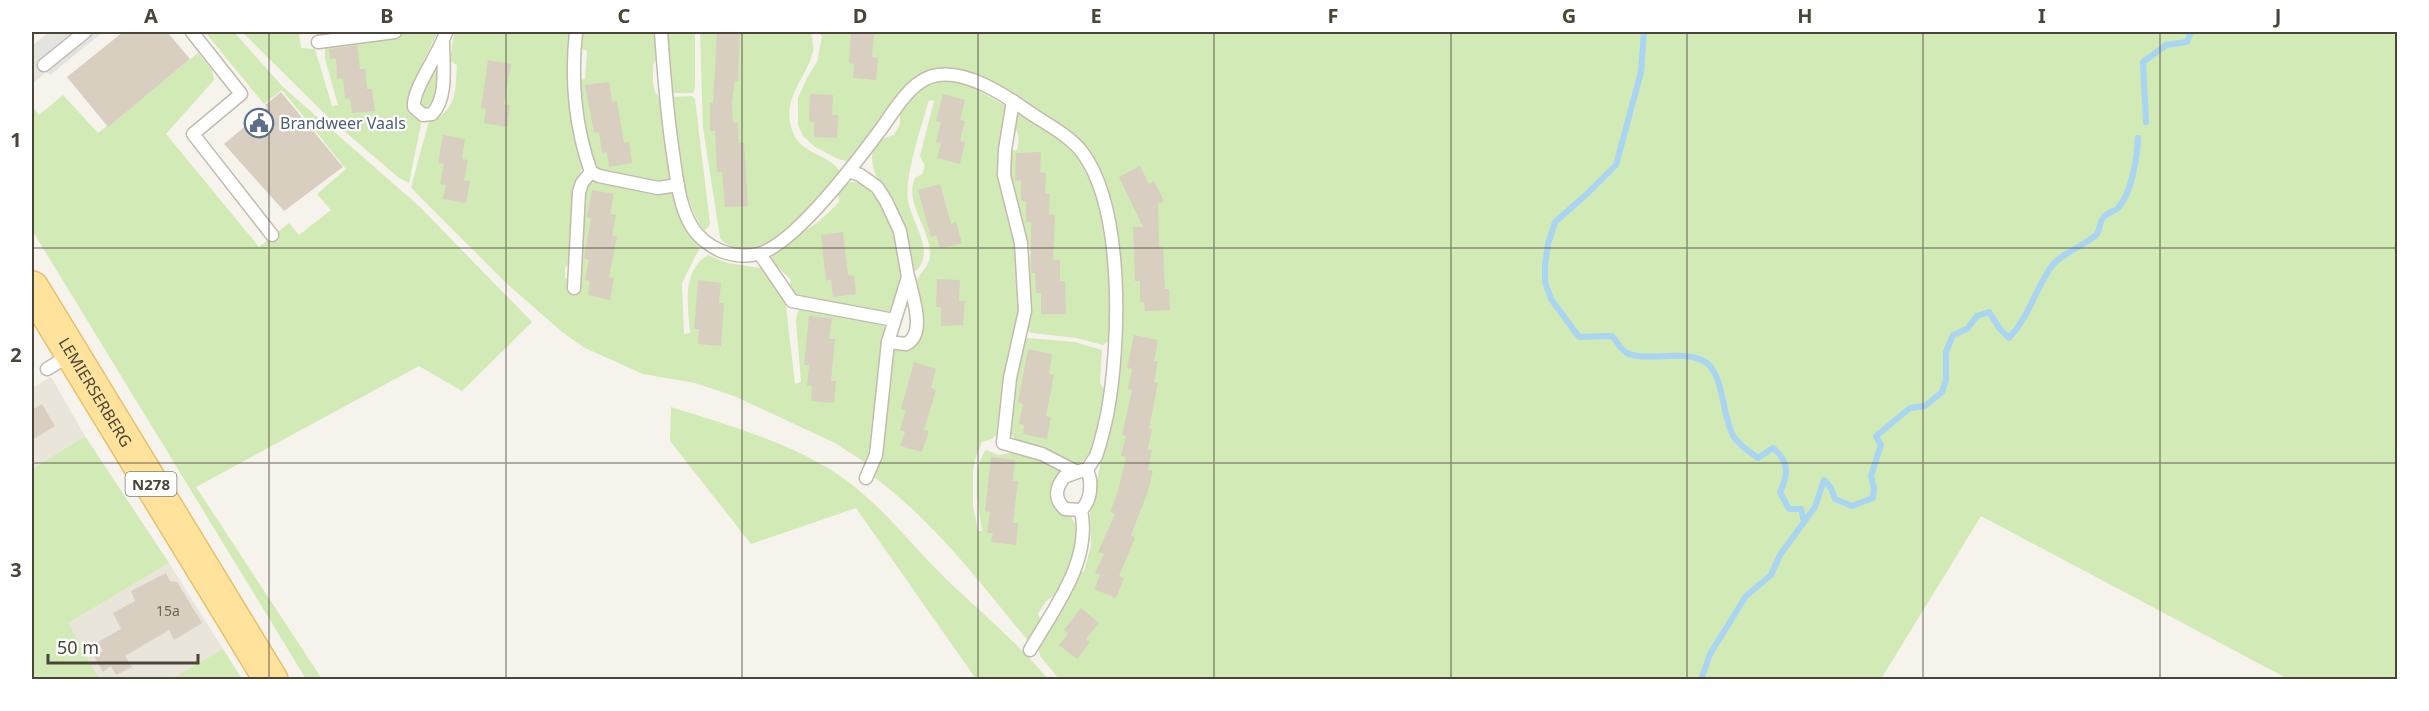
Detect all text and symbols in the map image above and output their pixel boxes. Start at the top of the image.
text: A [144,2,158,29]
text: B [380,2,394,29]
text: C [618,2,631,29]
text: D [853,2,867,29]
text: E [1090,2,1102,29]
text: F [1328,2,1338,29]
text: G [1562,2,1576,29]
text: H [1797,2,1813,29]
text: I [2038,2,2046,29]
text: J [2273,2,2281,29]
public building icon: Brandweer Vaals [243,107,275,139]
place label: Brandweer Vaals [280,112,406,134]
text: 1 [10,126,22,153]
street label: LEMIERSERBERG [54,333,137,451]
text: 2 [10,341,22,368]
road number: N278 [126,472,176,496]
text: 3 [10,556,22,583]
house number: 15a [156,601,180,620]
scale bar [48,627,198,665]
text: 50 m [57,635,99,659]

